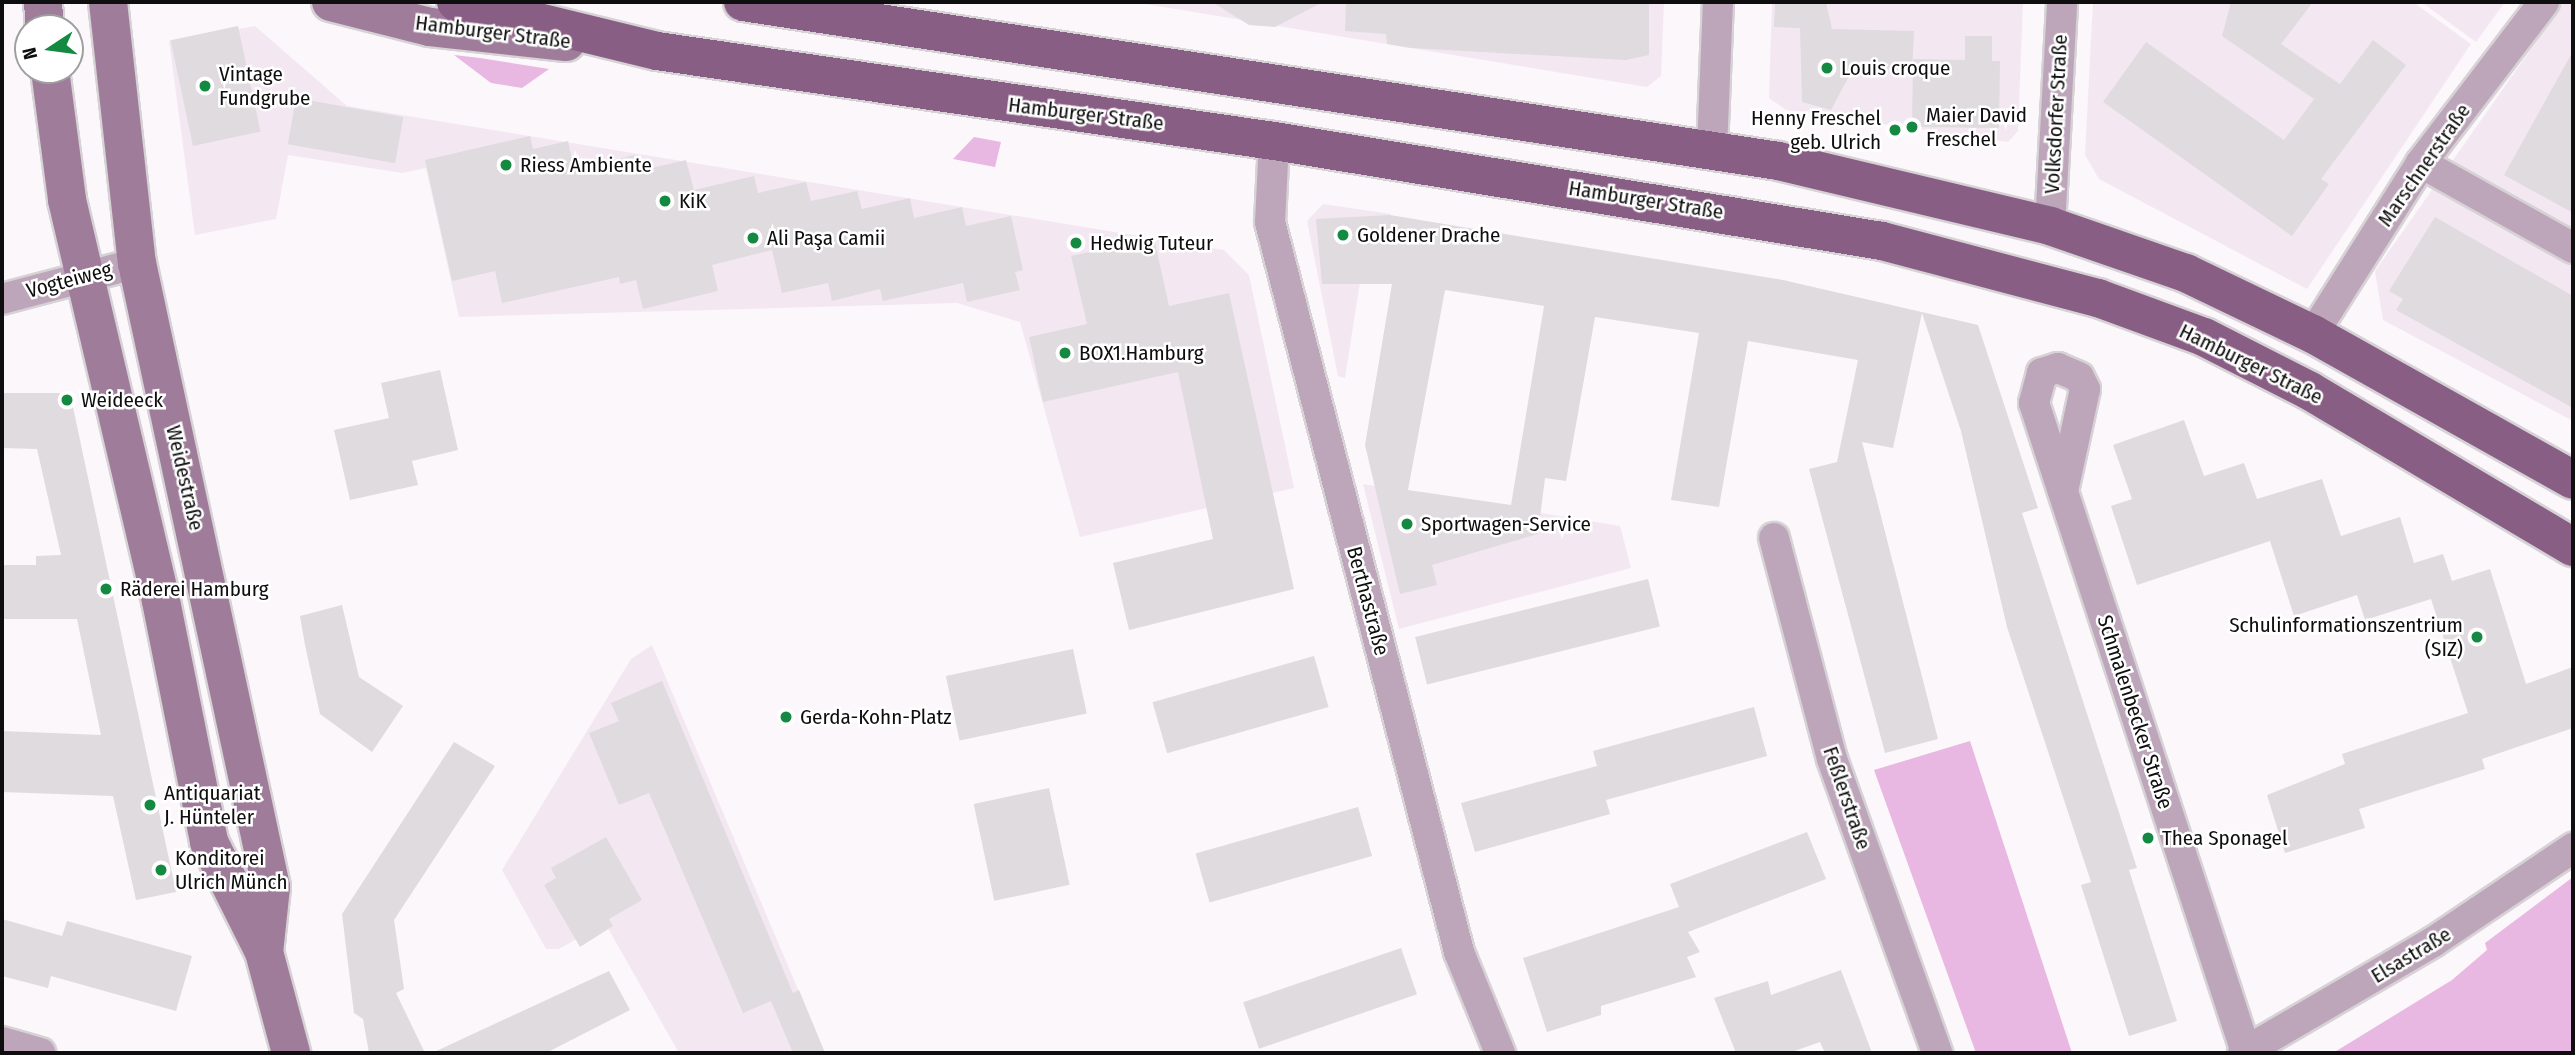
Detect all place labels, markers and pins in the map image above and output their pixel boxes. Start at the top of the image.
place label: Louis croque [1841,55,1950,81]
marker: Louis croque [1819,60,1835,76]
place label: Vintage Fundgrube [219,61,310,111]
marker: Vintage Fundgrube [197,78,213,94]
place label: Maier David Freschel [1926,102,2027,152]
place label: Henny Freschel geb. Ulrich [1751,105,1881,155]
marker: Maier David Freschel [1904,119,1920,135]
marker: Henny Freschel geb. Ulrich [1887,122,1903,138]
place label: Riess Ambiente [520,152,652,178]
marker: Riess Ambiente [498,157,514,173]
place label: KiK [679,188,707,214]
marker: KiK [657,193,673,209]
place label: Goldener Drache [1357,222,1500,248]
place label: Ali Paşa Camii [767,225,885,251]
marker: Goldener Drache [1335,227,1351,243]
marker: Ali Paşa Camii [745,230,761,246]
place label: Hedwig Tuteur [1090,230,1213,256]
marker: Hedwig Tuteur [1068,235,1084,251]
place label: BOX1.Hamburg [1079,340,1204,366]
marker: BOX1.Hamburg [1057,345,1073,361]
place label: Weideeck [81,387,163,413]
marker: Weideeck [59,392,75,408]
place label: Sportwagen-Service [1421,511,1591,537]
marker: Sportwagen-Service [1399,516,1415,532]
place label: Räderei Hamburg [120,576,269,602]
marker: Räderei Hamburg [98,581,114,597]
place label: Schulinformationszentrium (SIZ) [2229,612,2463,662]
marker: Schulinformationszentrium (SIZ) [2469,629,2485,645]
place label: Gerda-Kohn-Platz [800,704,952,730]
marker: Gerda-Kohn-Platz [778,709,794,725]
place label: Antiquariat J. Hünteler [164,780,261,830]
marker: Antiquariat J. Hünteler [142,797,158,813]
place label: Thea Sponagel [2162,825,2287,851]
marker: Thea Sponagel [2140,830,2156,846]
place label: Konditorei Ulrich Münch [175,845,288,895]
marker: Konditorei Ulrich Münch [153,862,169,878]

